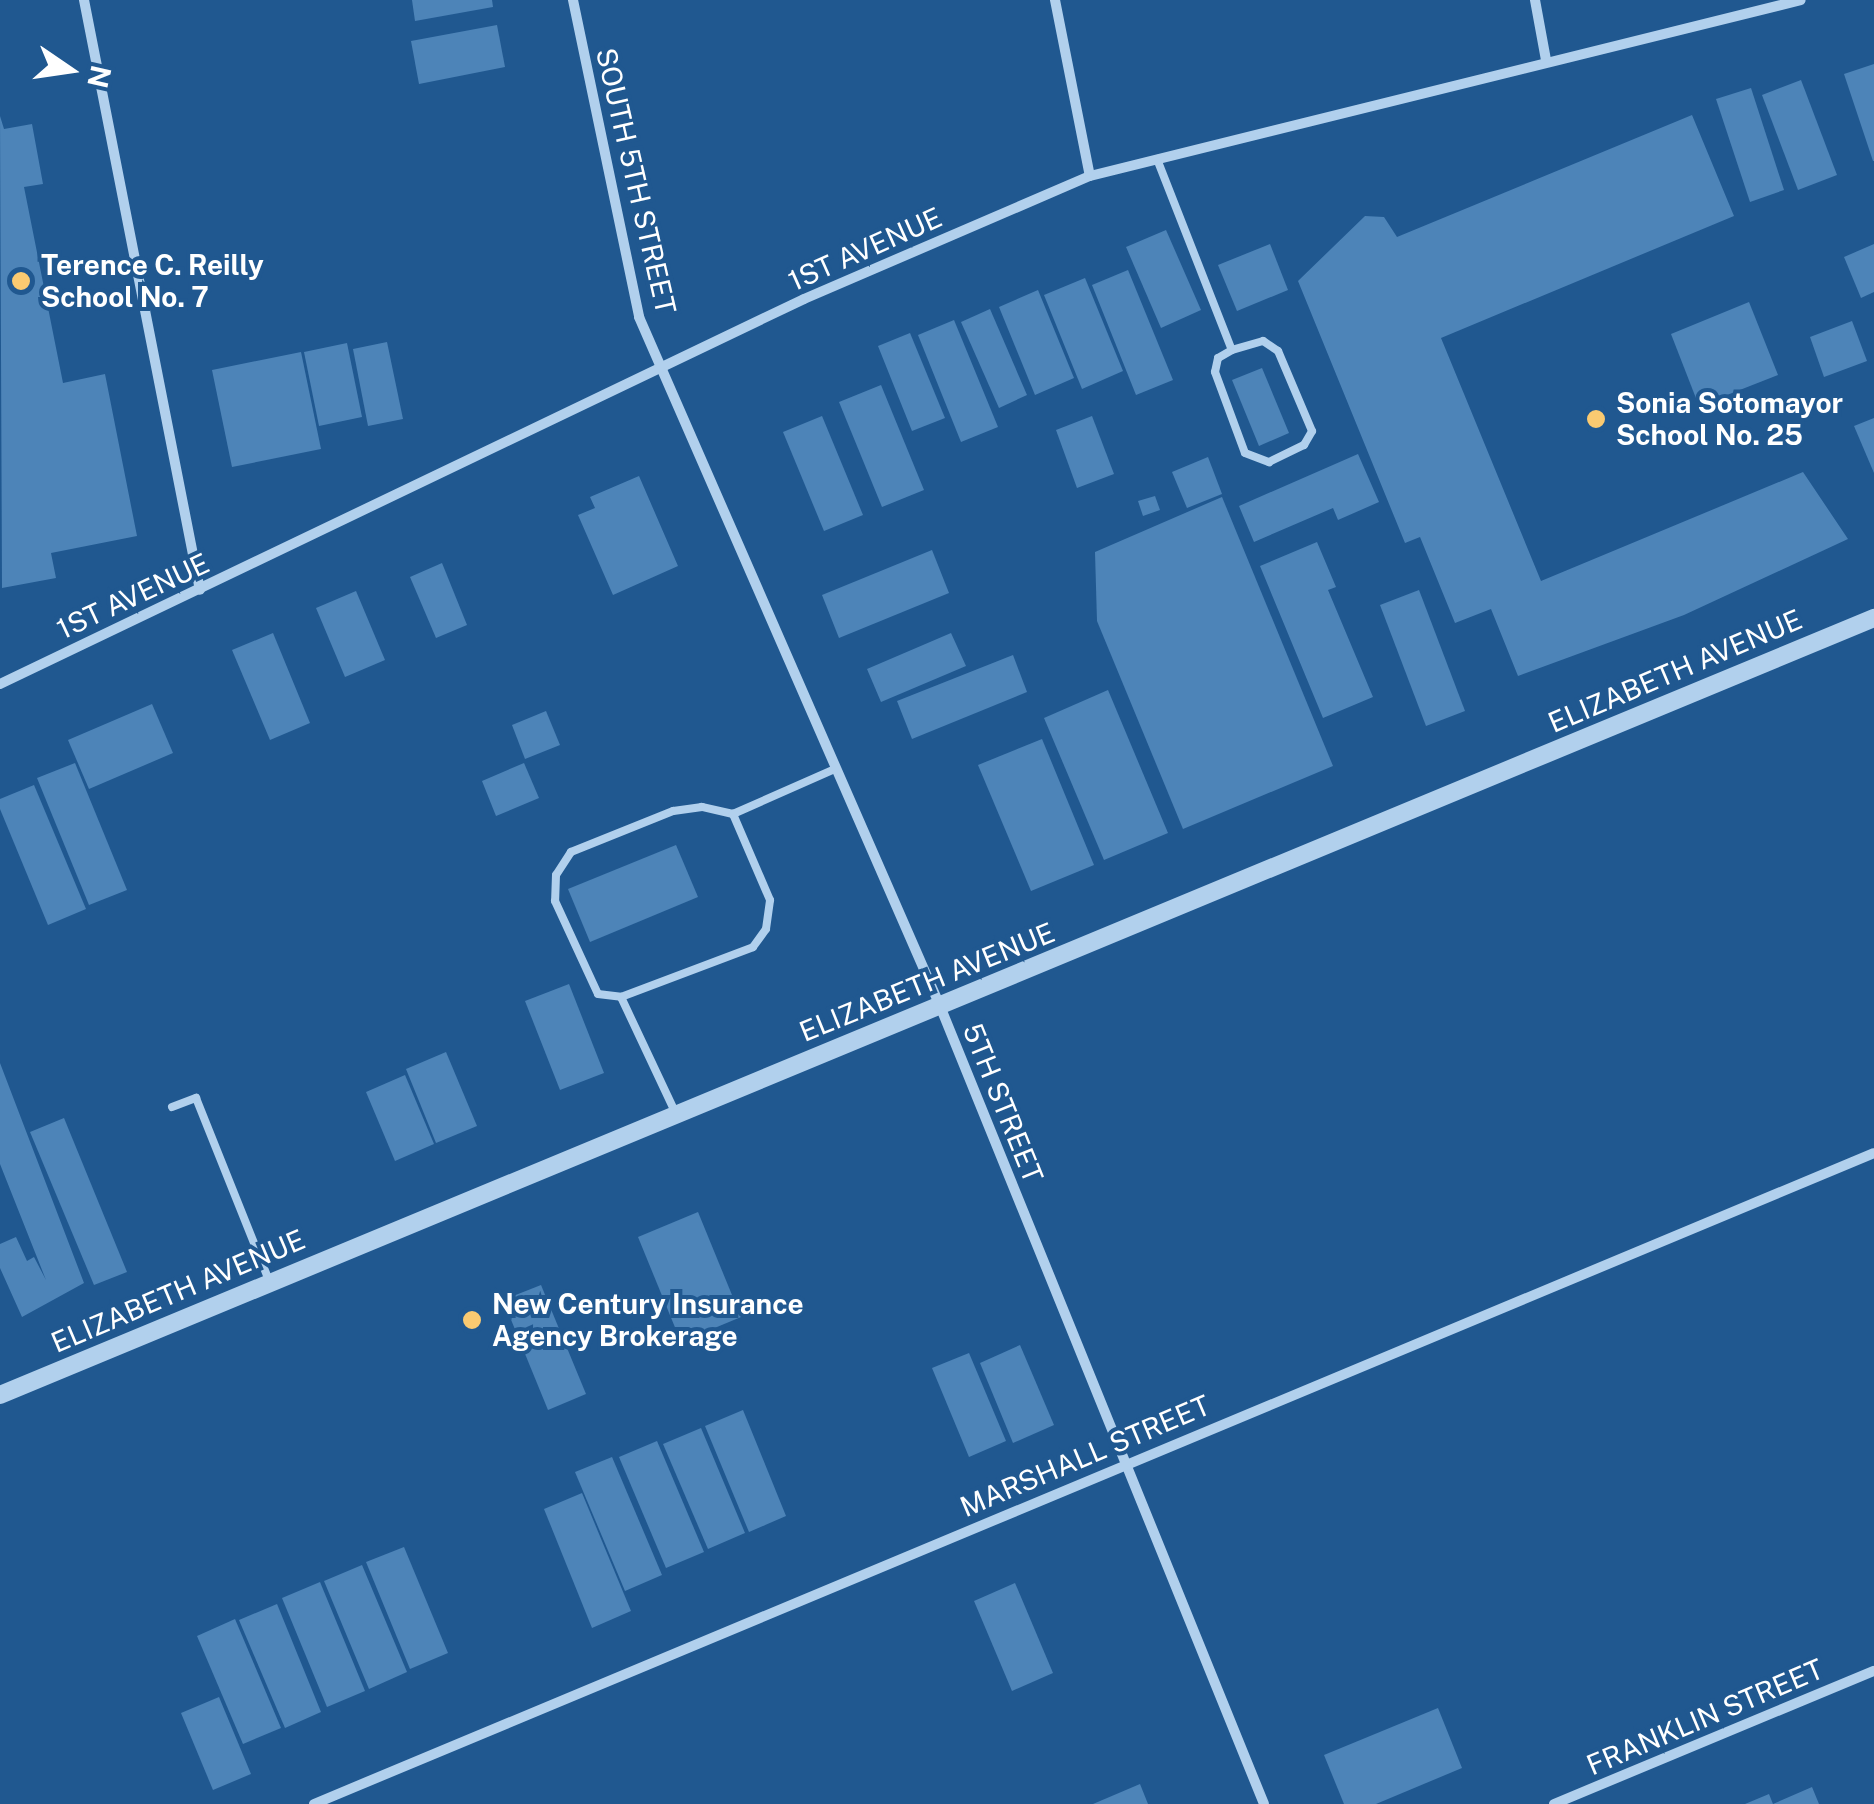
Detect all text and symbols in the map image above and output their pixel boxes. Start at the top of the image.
north arrow [20,20,120,120]
street label: SOUTH 5TH STREET [589,45,683,317]
text: N [81,62,118,91]
street label: 1ST AVENUE [783,200,947,298]
place label: Terence C. Reilly School No. 7 [41,248,264,314]
marker: Terence C. Reilly School No. 7 [10,270,32,292]
place label: Sonia Sotomayor School No. 25 [1616,386,1843,452]
marker: Sonia Sotomayor School No. 25 [1585,408,1607,430]
street label: 1ST AVENUE [52,546,214,646]
street label: ELIZABETH AVENUE [1543,602,1807,740]
street label: ELIZABETH AVENUE [795,915,1059,1049]
street label: 5TH STREET [956,1019,1050,1187]
street label: ELIZABETH AVENUE [46,1222,310,1360]
place label: New Century Insurance Agency Brokerage [492,1287,804,1353]
marker: New Century Insurance Agency Brokerage [461,1309,483,1331]
street label: MARSHALL STREET [955,1388,1215,1524]
street label: FRANKLIN STREET [1582,1652,1828,1782]

